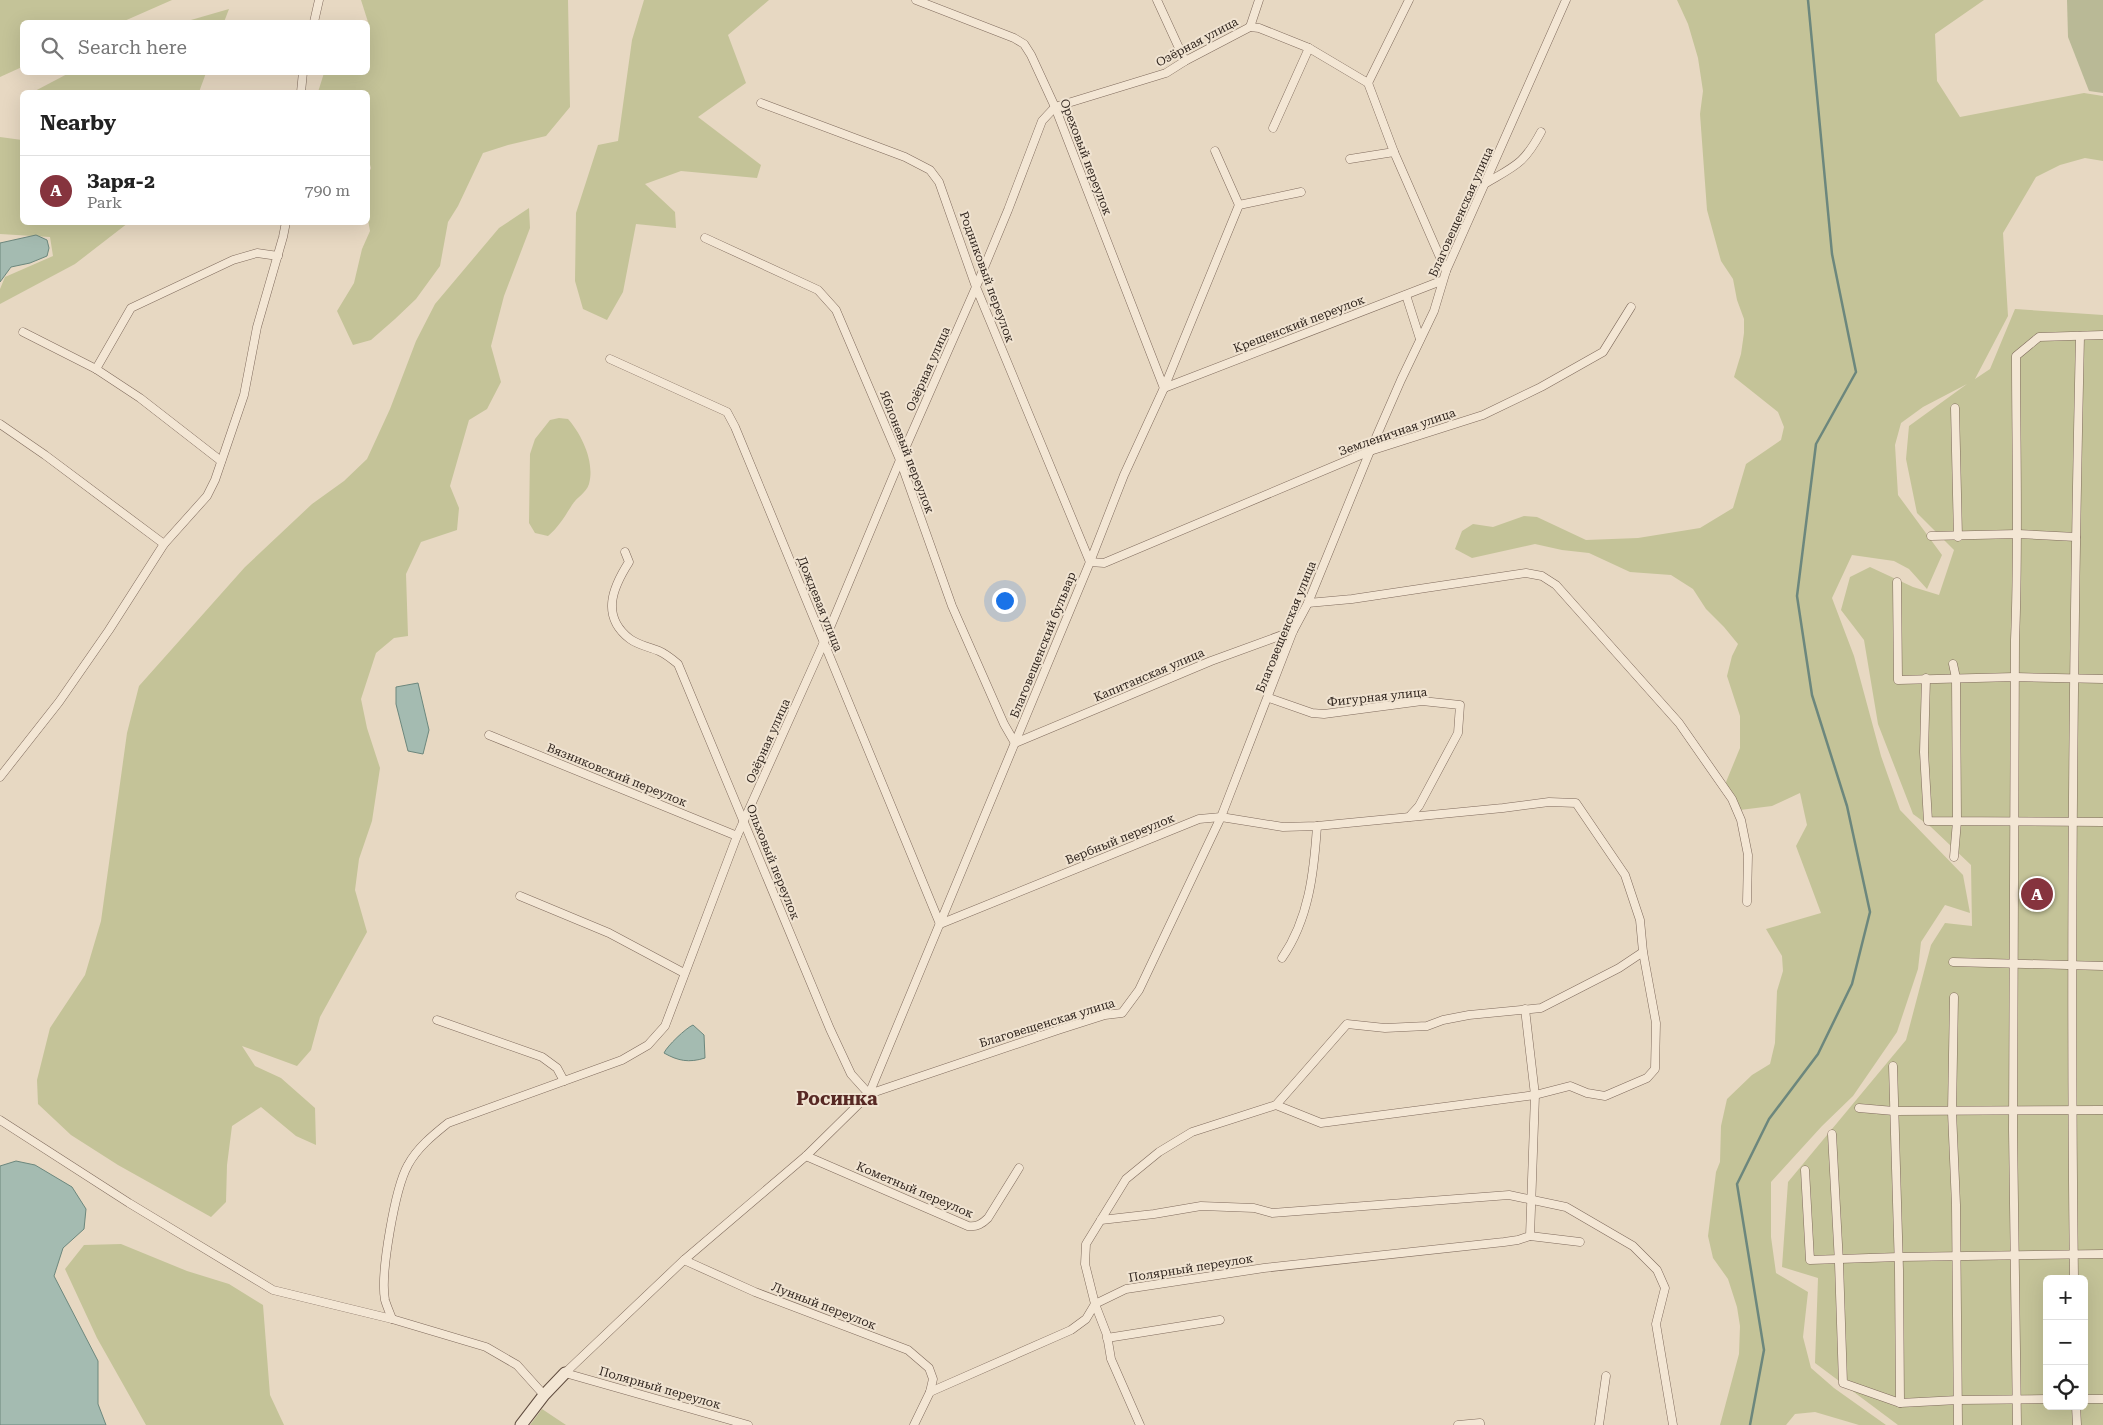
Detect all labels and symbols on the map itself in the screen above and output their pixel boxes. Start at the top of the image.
street label: Озёрная улица [1154,14,1241,70]
street label: Ореховый переулок [1057,97,1115,218]
street label: Благовещенская улица [1426,144,1496,279]
street label: Родниковый переулок [957,210,1017,345]
street label: Крещенский переулок [1231,292,1367,356]
street label: Озёрная улица [903,324,953,413]
street label: Яблоневый переулок [877,389,937,516]
street label: Земленичная улица [1337,405,1458,459]
street label: Дождевая улица [795,554,846,654]
street label: Благовещенская улица [1253,559,1319,695]
street label: Благовещенский бульвар [1007,570,1079,720]
your location [992,588,1018,614]
street label: Капитанская улица [1092,645,1207,705]
street label: Фигурная улица [1326,685,1428,709]
street label: Озёрная улица [743,696,793,785]
street label: Вязниковский переулок [545,740,689,810]
street label: Ольховый переулок [743,802,803,922]
street label: Вербный переулок [1063,811,1177,867]
pin: A [2021,875,2053,913]
street label: Благовещенская улица [978,996,1117,1050]
district label: Росинка [796,1088,878,1109]
street label: Кометный переулок [854,1159,976,1221]
street label: Полярный переулок [1128,1251,1255,1285]
street label: Лунный переулок [770,1280,879,1333]
street label: Полярный переулок [597,1364,723,1412]

